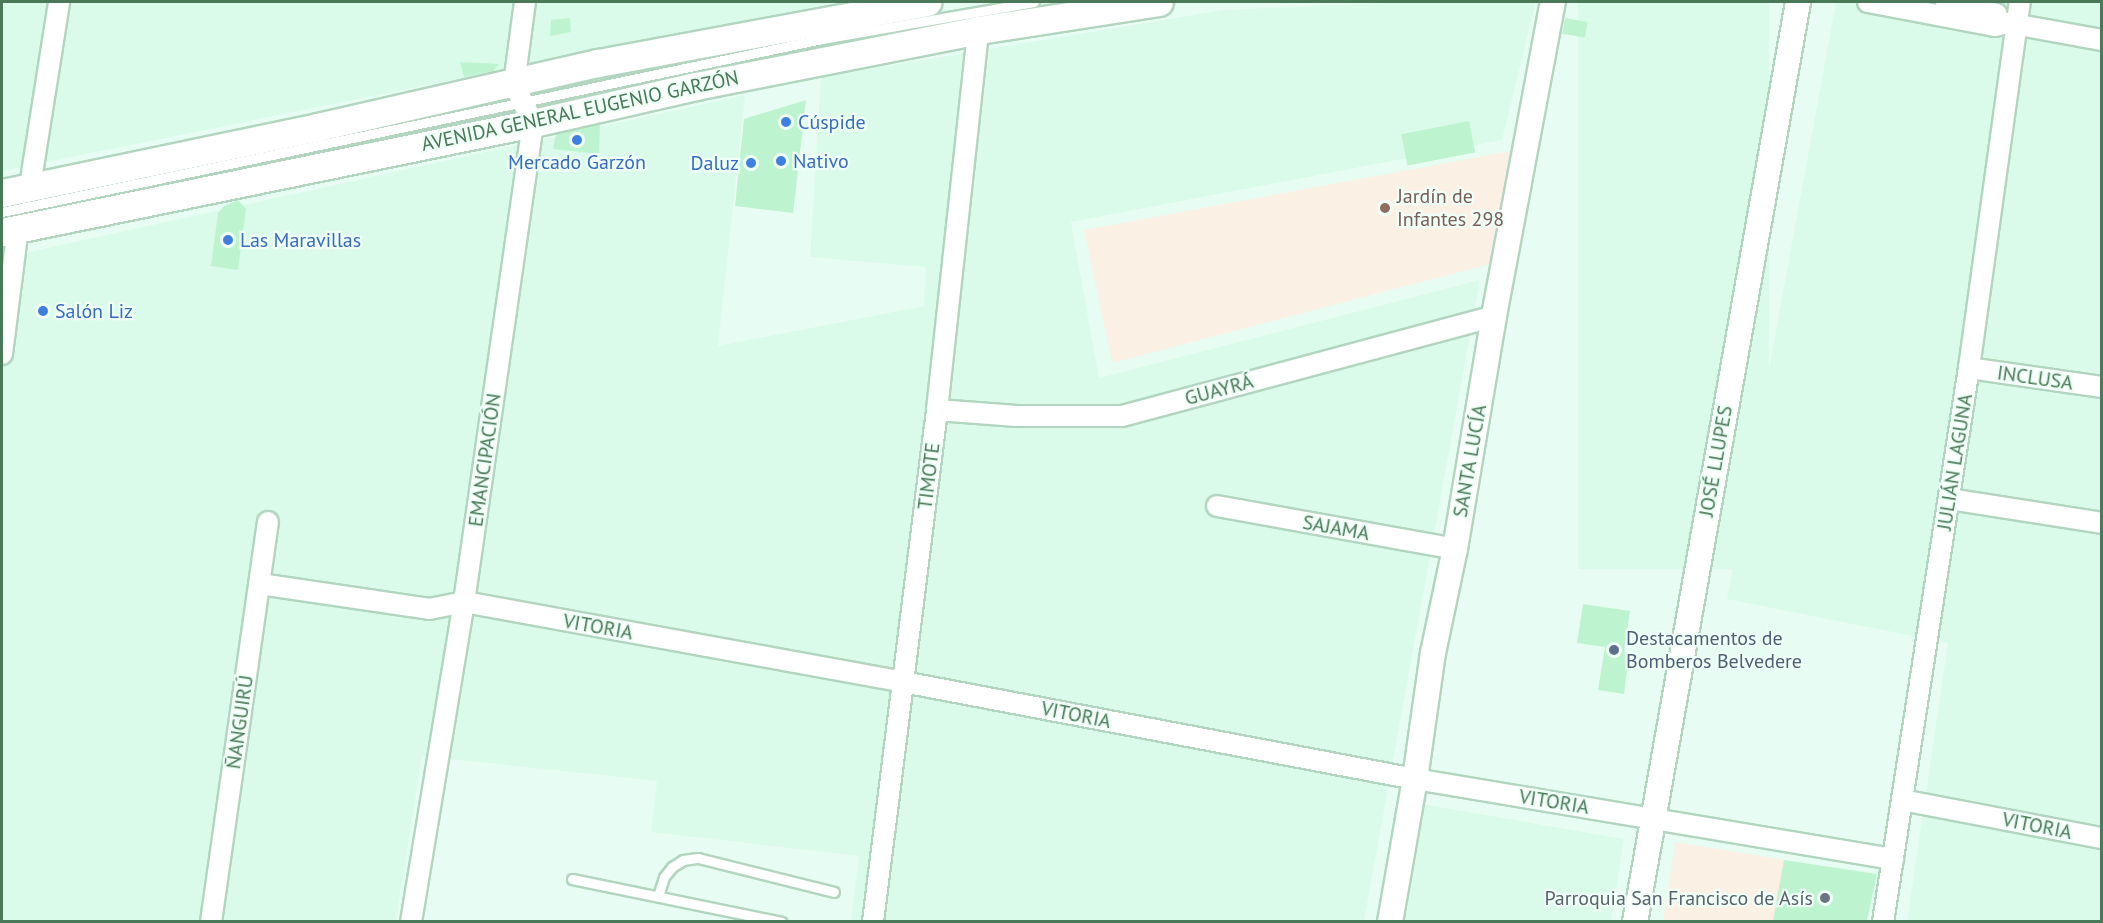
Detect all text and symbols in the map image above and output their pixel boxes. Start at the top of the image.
street label: AVENIDA GENERAL EUGENIO GARZÓN [418,65,742,157]
place label: Cúspide [798,110,866,134]
marker: Cúspide [779,115,793,129]
marker: Mercado Garzón [570,133,584,147]
place label: Nativo [793,149,849,173]
place label: Mercado Garzón [508,150,646,174]
place label: Daluz [690,151,739,175]
marker: Nativo [774,154,788,168]
marker: Daluz [744,156,758,170]
place label: Jardín de Infantes 298 [1397,184,1504,231]
marker: Jardín de Infantes 298 [1378,201,1392,215]
place label: Las Maravillas [240,228,361,252]
marker: Las Maravillas [221,233,235,247]
place label: Salón Liz [55,299,133,323]
marker: Salón Liz [36,304,50,318]
street label: INCLUSA [1996,361,2074,395]
street label: GUAYRÁ [1182,369,1256,411]
street label: EMANCIPACIÓN [464,392,506,528]
street label: JULIÁN LAGUNA [1932,392,1978,532]
street label: SANTA LUCÍA [1448,402,1492,520]
street label: JOSÉ LLUPES [1694,404,1738,518]
street label: TIMOTE [913,441,945,511]
street label: SAJAMA [1301,510,1371,546]
street label: VITORIA [561,609,635,645]
place label: Destacamentos de Bomberos Belvedere [1626,626,1802,673]
marker: Destacamentos de Bomberos Belvedere [1607,643,1621,657]
street label: ÑANGUIRÚ [222,673,258,771]
street label: VITORIA [1039,697,1113,733]
street label: VITORIA [1517,785,1591,819]
street label: VITORIA [2000,808,2074,844]
place label: Parroquia San Francisco de Asís [1544,886,1813,910]
marker: Parroquia San Francisco de Asís [1818,891,1832,905]

